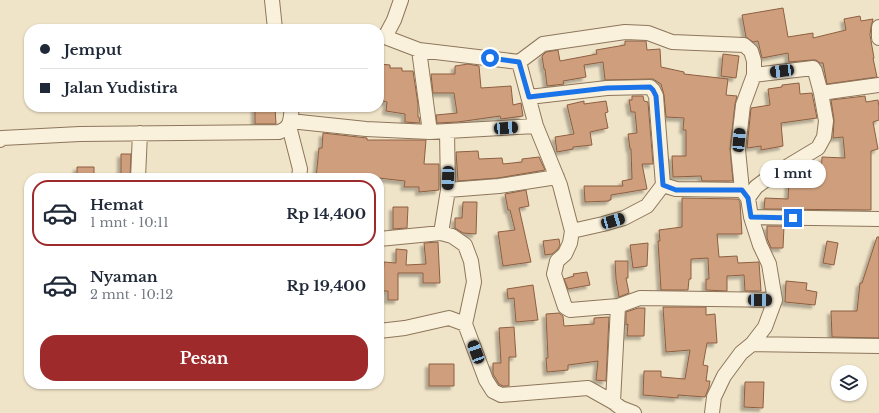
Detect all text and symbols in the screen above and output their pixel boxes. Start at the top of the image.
text: Jemput [64,40,122,59]
route start [481,49,499,67]
car [769,64,795,78]
text: Jalan Yudistira [64,78,178,97]
car [494,121,518,135]
car [732,128,746,152]
callout: 1 mnt [760,160,826,188]
text: 1 mnt [774,165,812,182]
car [442,166,454,190]
icon: car [42,195,78,231]
text: Hemat [90,195,144,214]
text: Rp 14,400 [286,204,366,223]
route end [784,209,802,227]
car [600,212,626,230]
text: 1 mnt · 10:11 [90,214,169,231]
icon: car [42,267,78,303]
text: Nyaman [90,267,158,286]
text: Rp 19,400 [287,276,366,295]
text: 2 mnt · 10:12 [90,286,173,303]
car [748,294,772,306]
button: Pesan [40,335,368,381]
car [466,339,486,365]
map controls [831,365,867,401]
button: layers [831,365,867,401]

